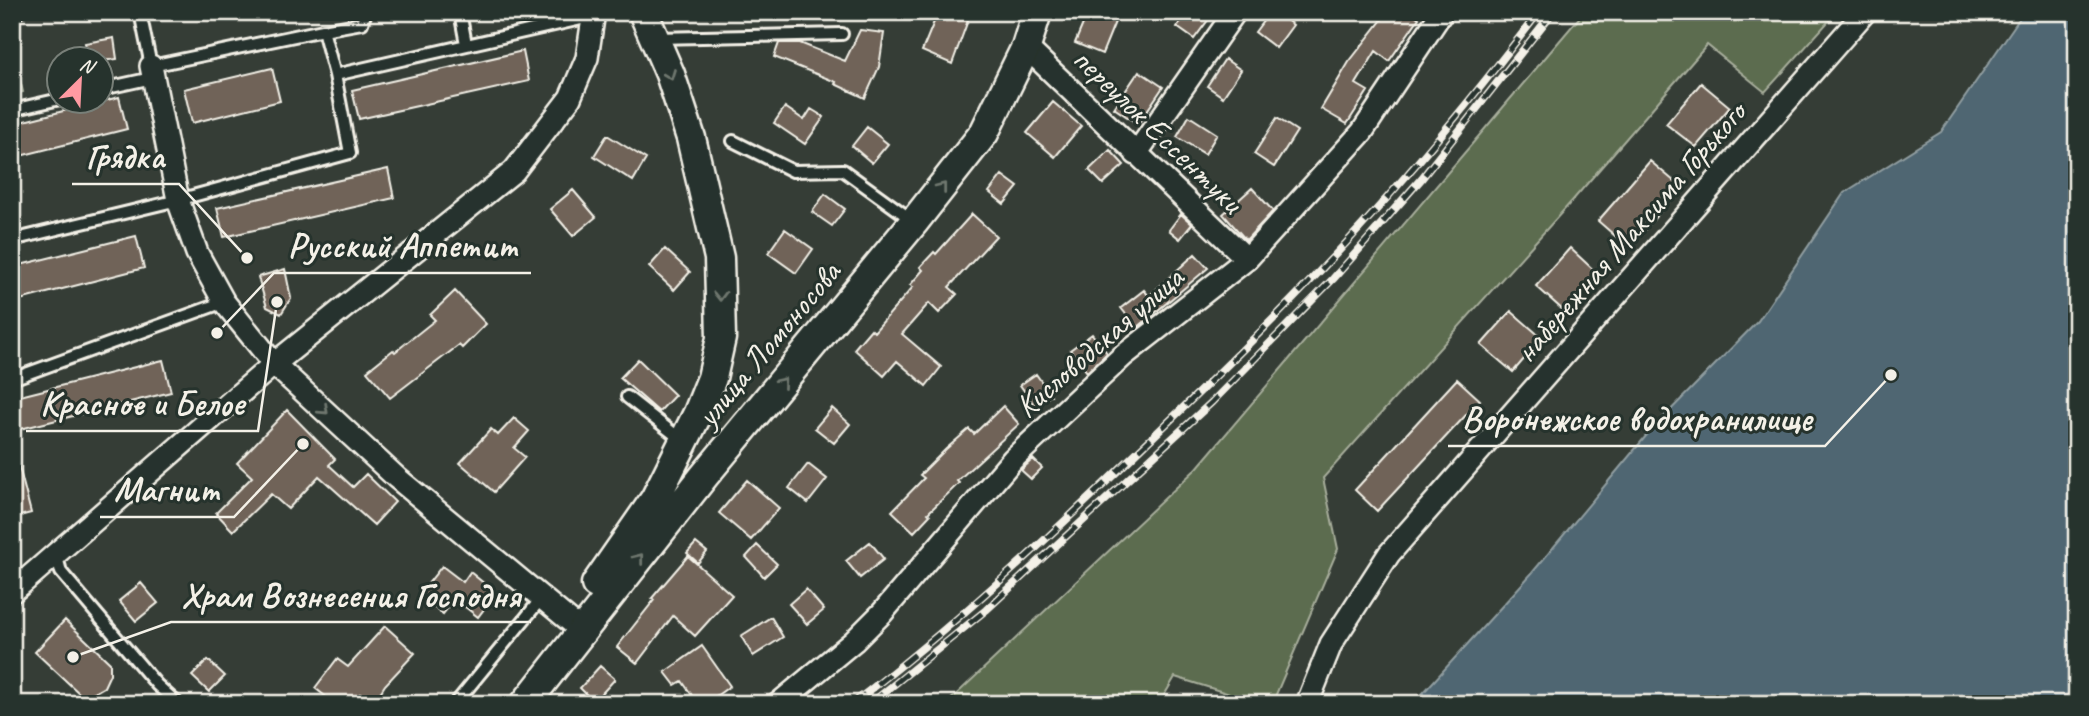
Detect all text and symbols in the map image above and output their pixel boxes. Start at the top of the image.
street label: переулок Ессентуки [1064,38,1254,223]
north arrow [46,46,116,116]
text: N [76,52,100,80]
one-way arrow [661,68,675,80]
street label: набережная Максима Горького [1505,90,1757,371]
callout: Грядка [72,128,179,184]
text: Грядка [86,134,167,179]
one-way arrow [934,182,946,195]
callout: Русский Аппетит [274,217,531,273]
text: Русский Аппетит [288,223,519,268]
street label: улица Ломоносова [685,251,851,437]
street label: Кисловодская улица [1006,256,1193,427]
one-way arrow [712,291,727,302]
callout: Красное и Белое [26,375,258,431]
one-way arrow [774,377,786,390]
text: Красное и Белое [40,381,247,426]
callout: Воронежское водохранилище [1448,390,1825,446]
text: Воронежское водохранилище [1462,396,1814,441]
one-way arrow [316,402,329,415]
callout: Магнит [100,461,234,517]
text: Магнит [114,467,221,512]
one-way arrow [631,554,643,567]
callout: Храм Вознесения Господня [171,566,531,622]
text: Храм Вознесения Господня [182,573,523,618]

